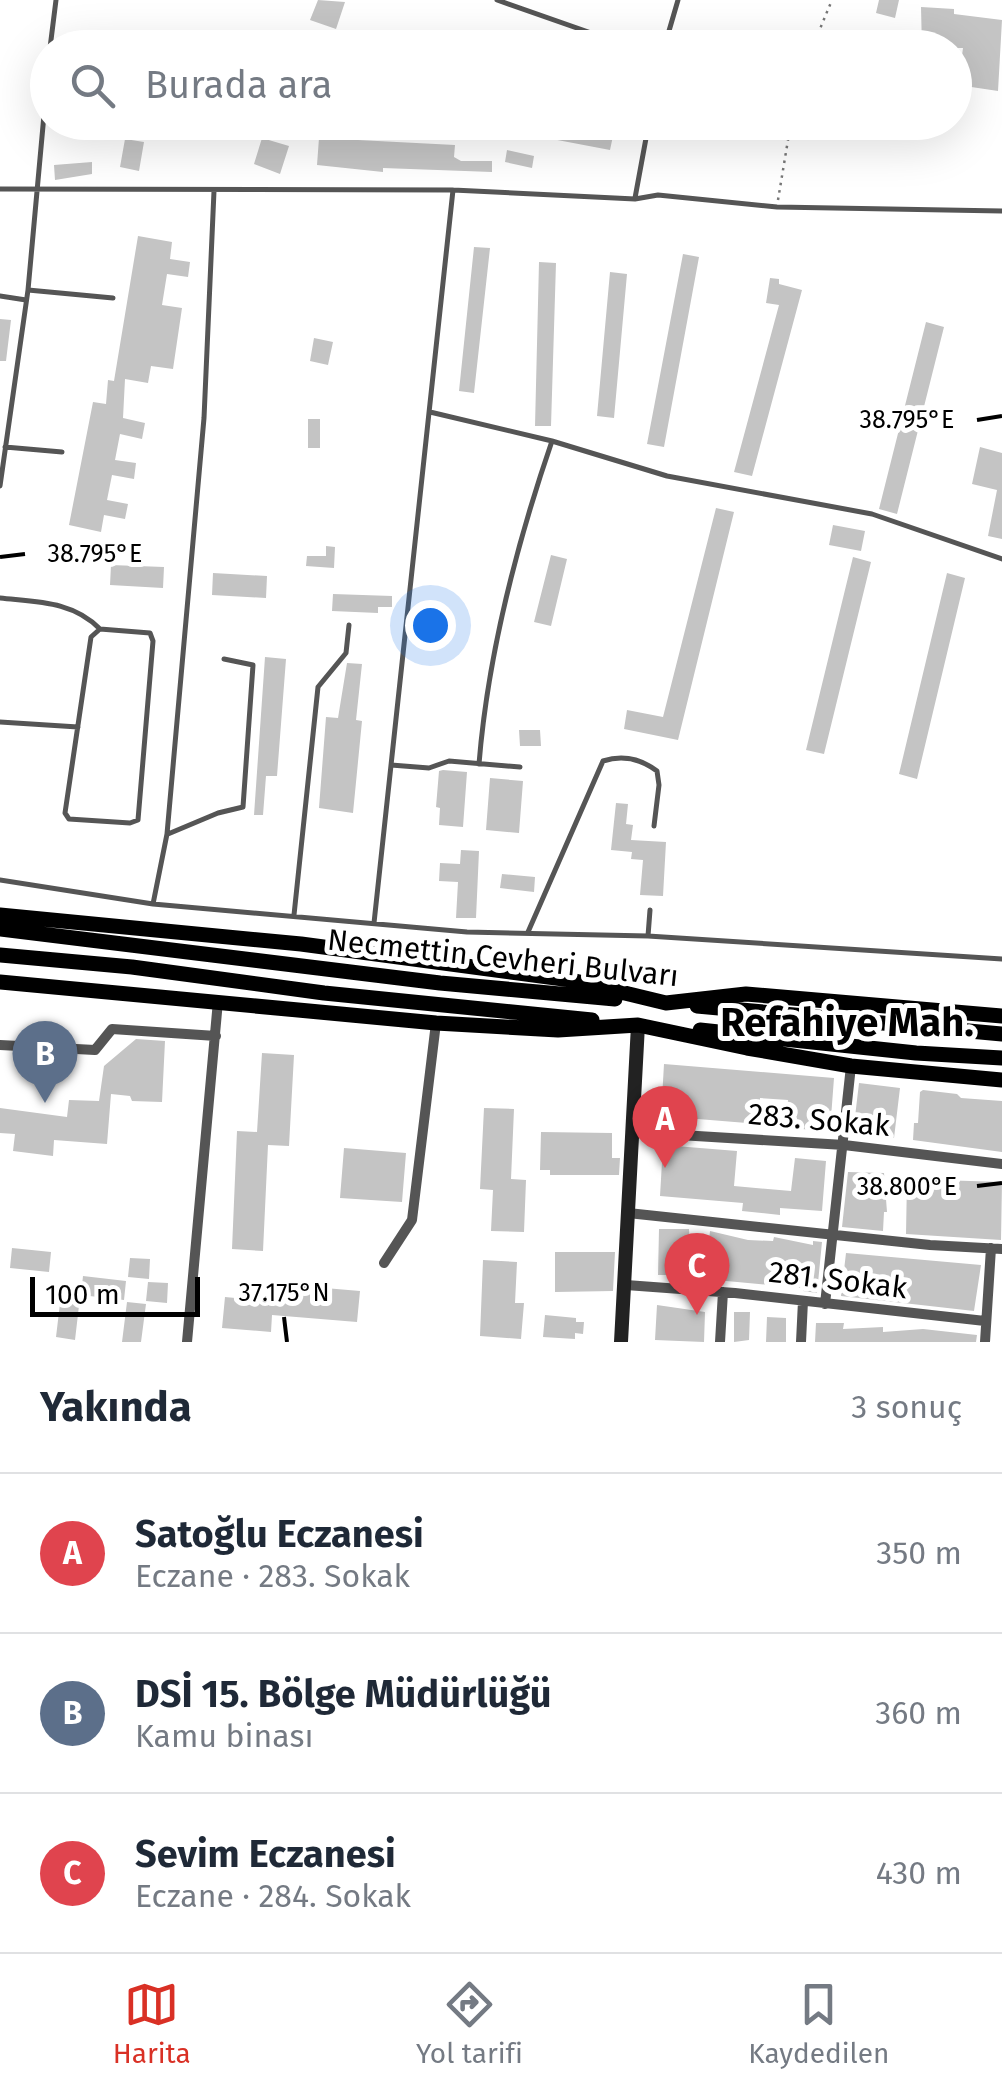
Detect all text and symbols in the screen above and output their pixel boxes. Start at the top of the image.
search box [30,30,972,140]
icon: search [65,58,120,113]
text: Burada ara [145,62,332,108]
text: 38.795°E [860,405,954,435]
text: 38.795°E [48,539,142,569]
your location [405,600,456,651]
street label: Necmettin Cevheri Bulvarı [326,922,680,994]
district label: Refahiye Mah. [720,999,974,1047]
pin: B [12,1020,78,1103]
pin: A [632,1086,698,1168]
street label: 283. Sokak [747,1096,892,1144]
text: 38.800°E [857,1172,957,1202]
pin: C [664,1232,730,1315]
street label: 281. Sokak [767,1254,910,1306]
scale bar [30,1272,200,1316]
text: 100 m [45,1278,120,1311]
text: 37.175°N [239,1278,329,1308]
text: Yakında [40,1382,192,1432]
text: 3 sonuç [851,1388,962,1426]
text: Satoğlu Eczanesi [135,1511,424,1557]
text: A [63,1534,82,1572]
text: 350 m [876,1534,962,1572]
text: Eczane · 283. Sokak [135,1557,410,1595]
text: DSİ 15. Bölge Müdürlüğü [135,1671,551,1717]
text: B [63,1694,82,1732]
text: 360 m [875,1694,962,1732]
text: Kamu binası [135,1717,313,1755]
text: Sevim Eczanesi [135,1831,396,1877]
text: C [63,1854,82,1892]
text: 430 m [876,1854,962,1892]
text: Eczane · 284. Sokak [135,1877,411,1915]
tab: Harita [113,1977,191,2070]
tab: Yol tarifi [416,1977,523,2070]
tab: Kaydedilen [748,1977,889,2070]

